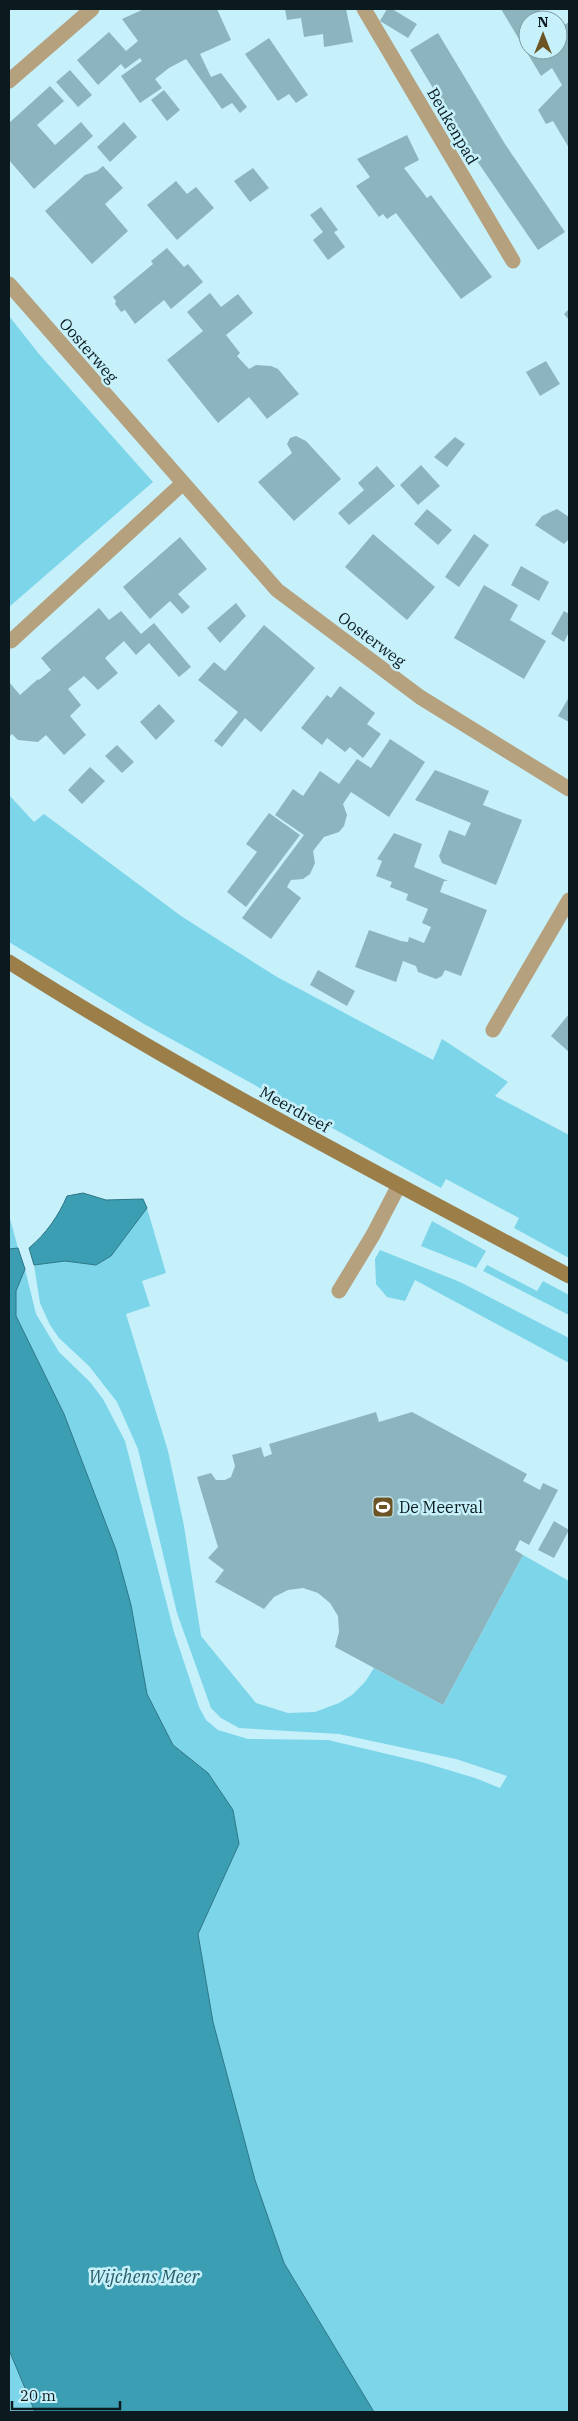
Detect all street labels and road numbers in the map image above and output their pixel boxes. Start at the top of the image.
street label: Beukenpad [423,84,483,168]
street label: Oosterweg [55,313,123,387]
street label: Oosterweg [334,607,410,671]
street label: Meerdreef [256,1081,335,1137]

